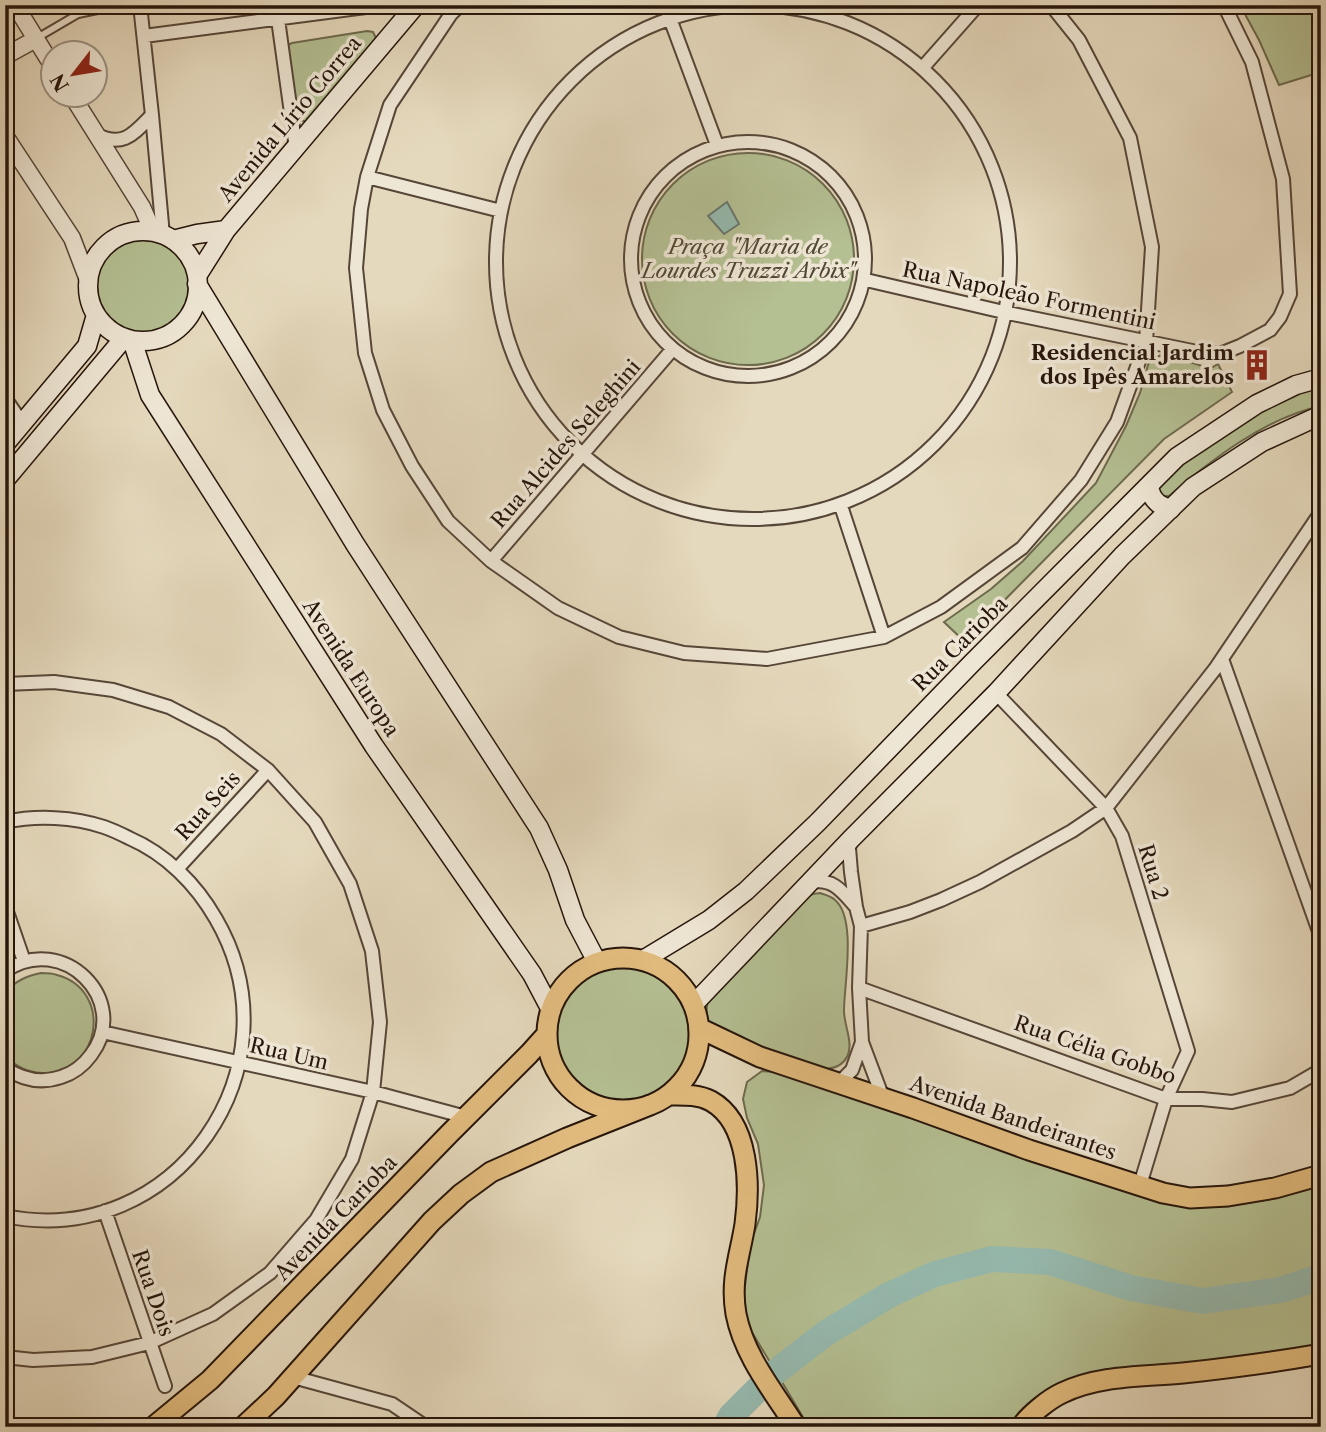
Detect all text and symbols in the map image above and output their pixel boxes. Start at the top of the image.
street label: Avenida Lírio Correa [212,30,367,207]
north arrow [38,38,108,108]
text: N [46,69,74,95]
park label: Praça "Maria de Lourdes Truzzi Arbix" [640,234,858,283]
street label: Rua Napoleão Formentini [900,256,1158,335]
place label: Residencial Jardim dos Ipês Amarelos [1031,340,1234,389]
building icon: Residencial Jardim dos Ipês Amarelos [1240,348,1274,382]
street label: Rua Alcides Seleghini [486,354,646,533]
street label: Rua Carioba [907,590,1013,696]
street label: Avenida Europa [297,594,406,742]
street label: Rua Seis [170,766,245,845]
street label: Rua 2 [1133,841,1174,903]
street label: Rua Célia Gobbo [1011,1010,1179,1089]
street label: Rua Um [247,1032,331,1075]
street label: Avenida Bandeirantes [906,1070,1120,1165]
street label: Avenida Carioba [269,1149,402,1286]
street label: Rua Dois [127,1246,180,1340]

